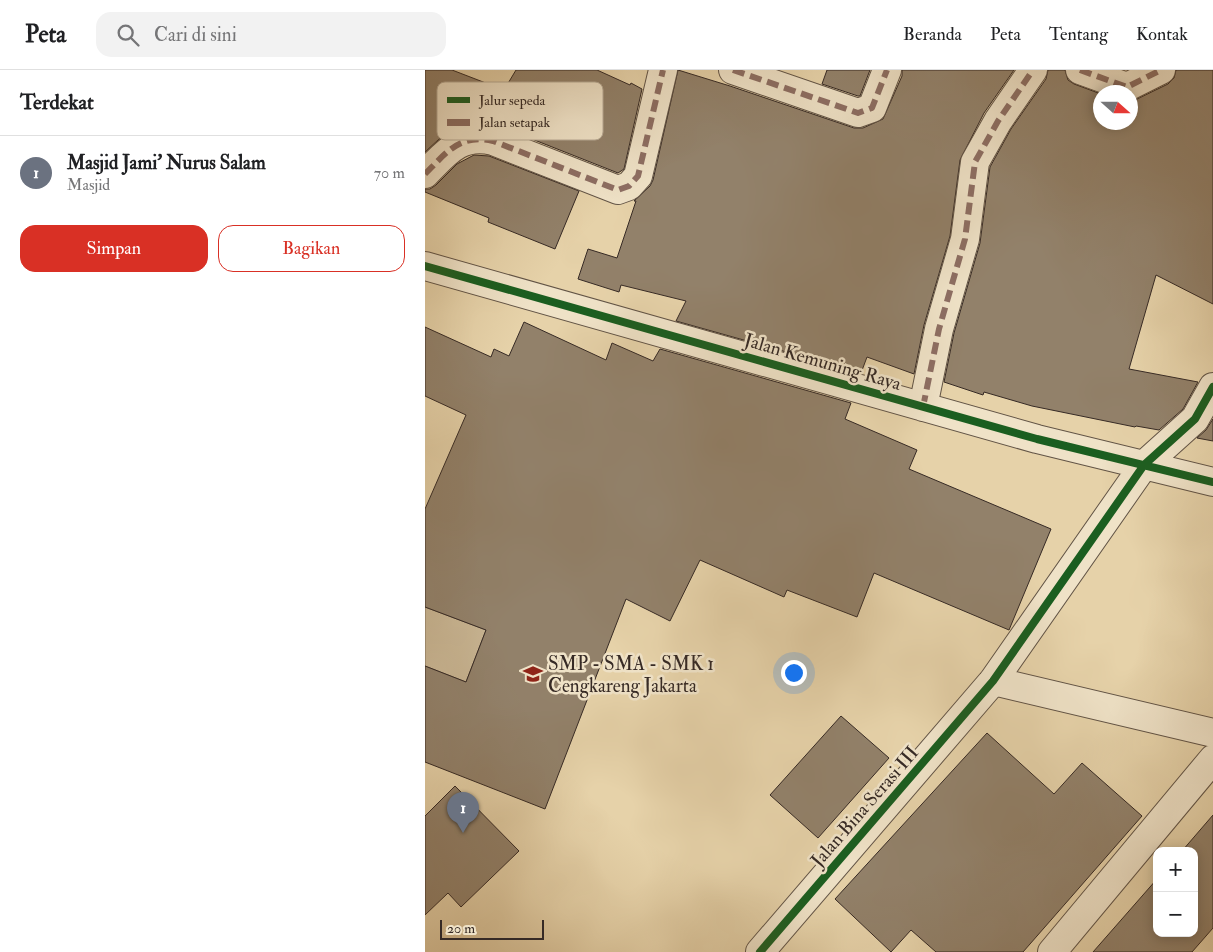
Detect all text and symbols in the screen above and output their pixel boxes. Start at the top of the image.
search box [96,12,446,57]
text: Peta [25,19,66,50]
icon: search [114,21,142,49]
text: Cari di sini [154,23,237,47]
text: Beranda [903,23,962,46]
text: Peta [990,23,1021,46]
text: Tentang [1049,23,1108,46]
text: Kontak [1136,23,1188,46]
legend [437,82,603,140]
north arrow [1093,85,1138,130]
text: Terdekat [20,89,94,116]
text: Jalur sepeda [478,92,546,110]
text: Jalan setapak [478,114,550,132]
text: Masjid Jami' Nurus Salam [67,151,266,175]
text: 1 [33,163,39,183]
text: 70 m [374,163,405,183]
text: Masjid [67,175,110,195]
button: Simpan [20,225,208,272]
button: Bagikan [218,225,405,272]
street label: Jalan Kemuning Raya [740,328,904,396]
place label: SMP - SMA - SMK 1 Cengkareng Jakarta [548,652,714,698]
your location [781,660,807,686]
school or university icon: SMP - SMA - SMK 1 Cengkareng Jakarta [522,663,544,685]
street label: Jalan Bina Serasi III [805,741,924,873]
pin: 1 [447,792,479,833]
map controls [1153,847,1198,937]
button: + [1153,847,1198,892]
button: − [1153,892,1198,937]
scale bar [440,917,544,940]
text: 20 m [447,920,475,937]

